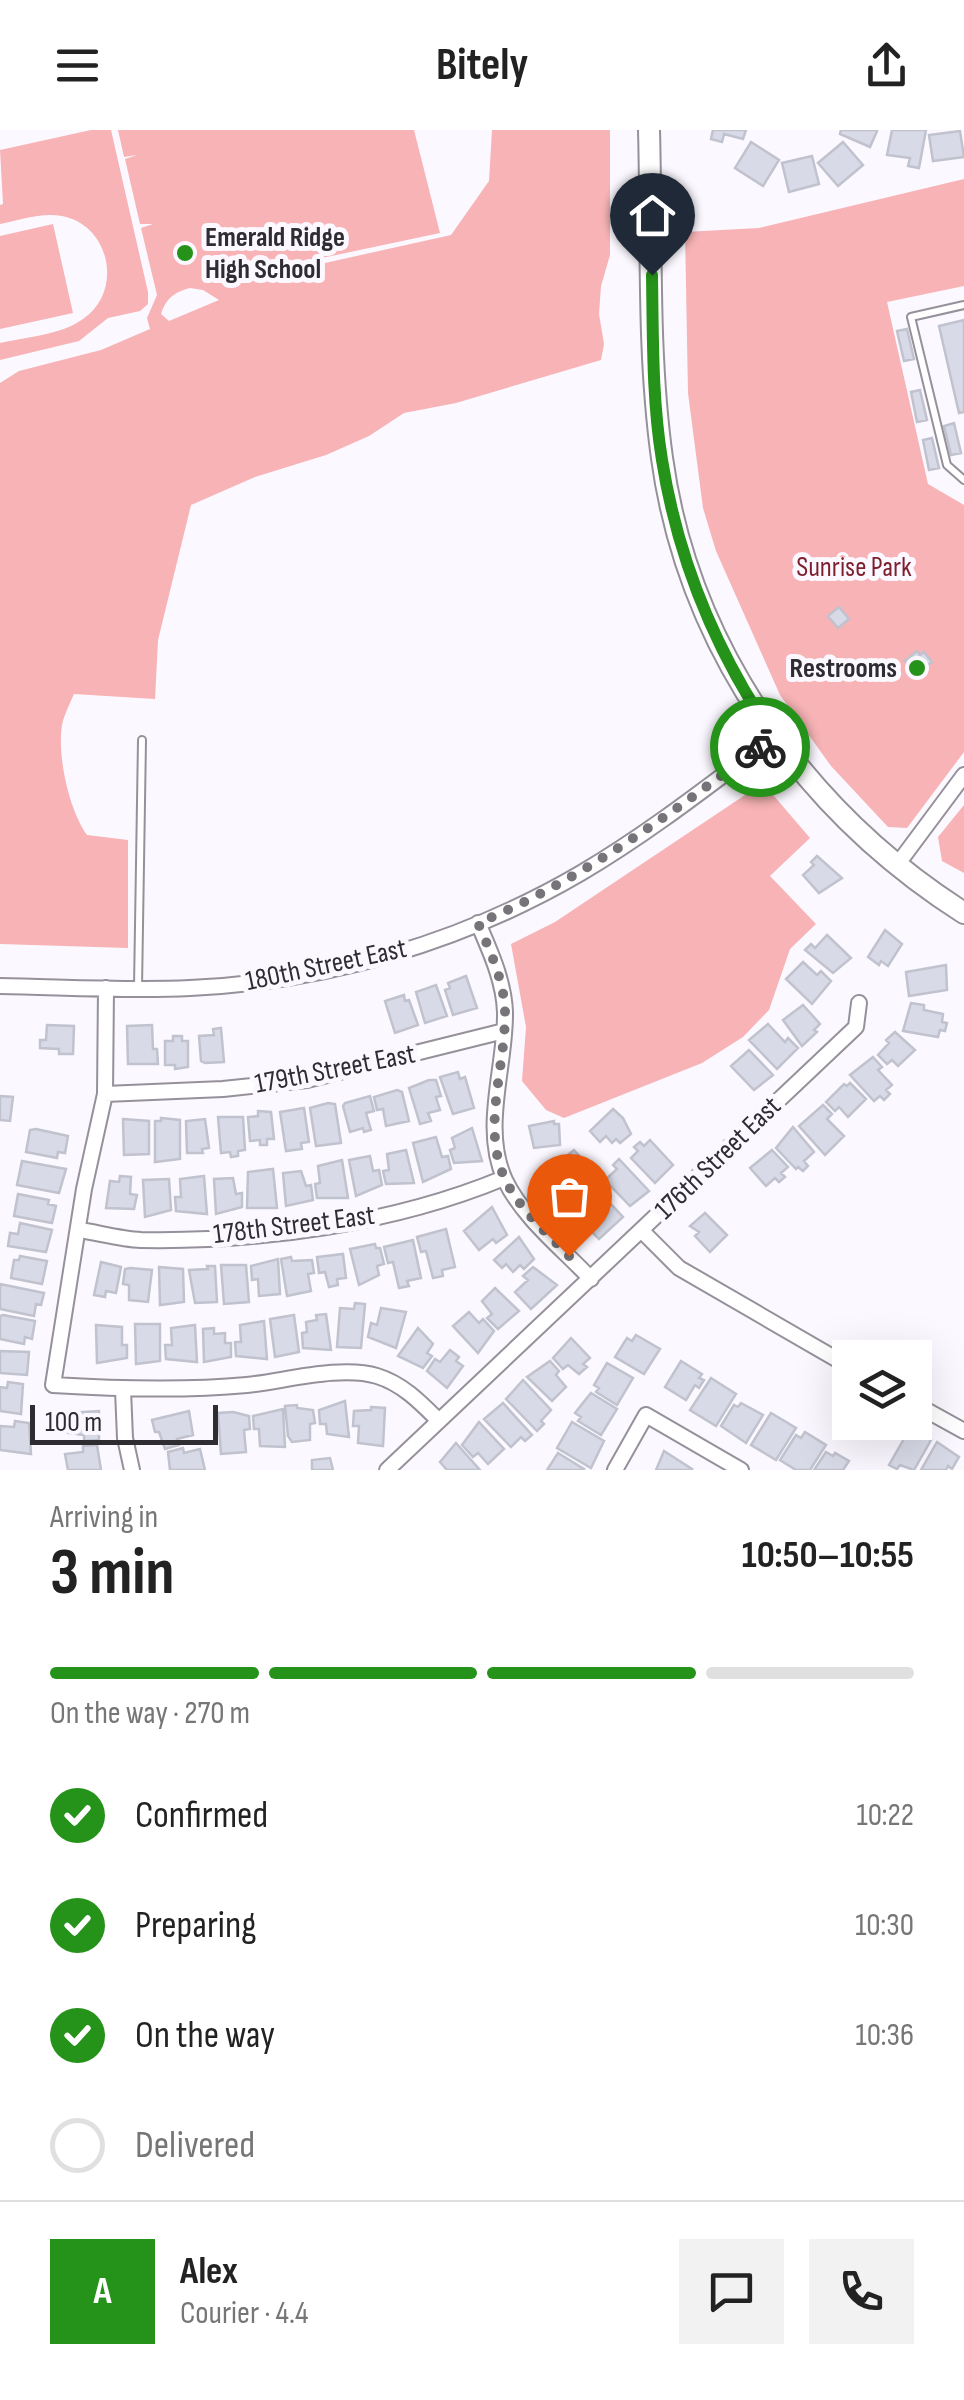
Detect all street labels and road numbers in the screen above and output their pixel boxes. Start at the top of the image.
street label: 180th Street East [243,932,409,998]
street label: 179th Street East [252,1037,418,1101]
street label: 176th Street East [648,1090,788,1226]
street label: 178th Street East [212,1199,376,1251]

